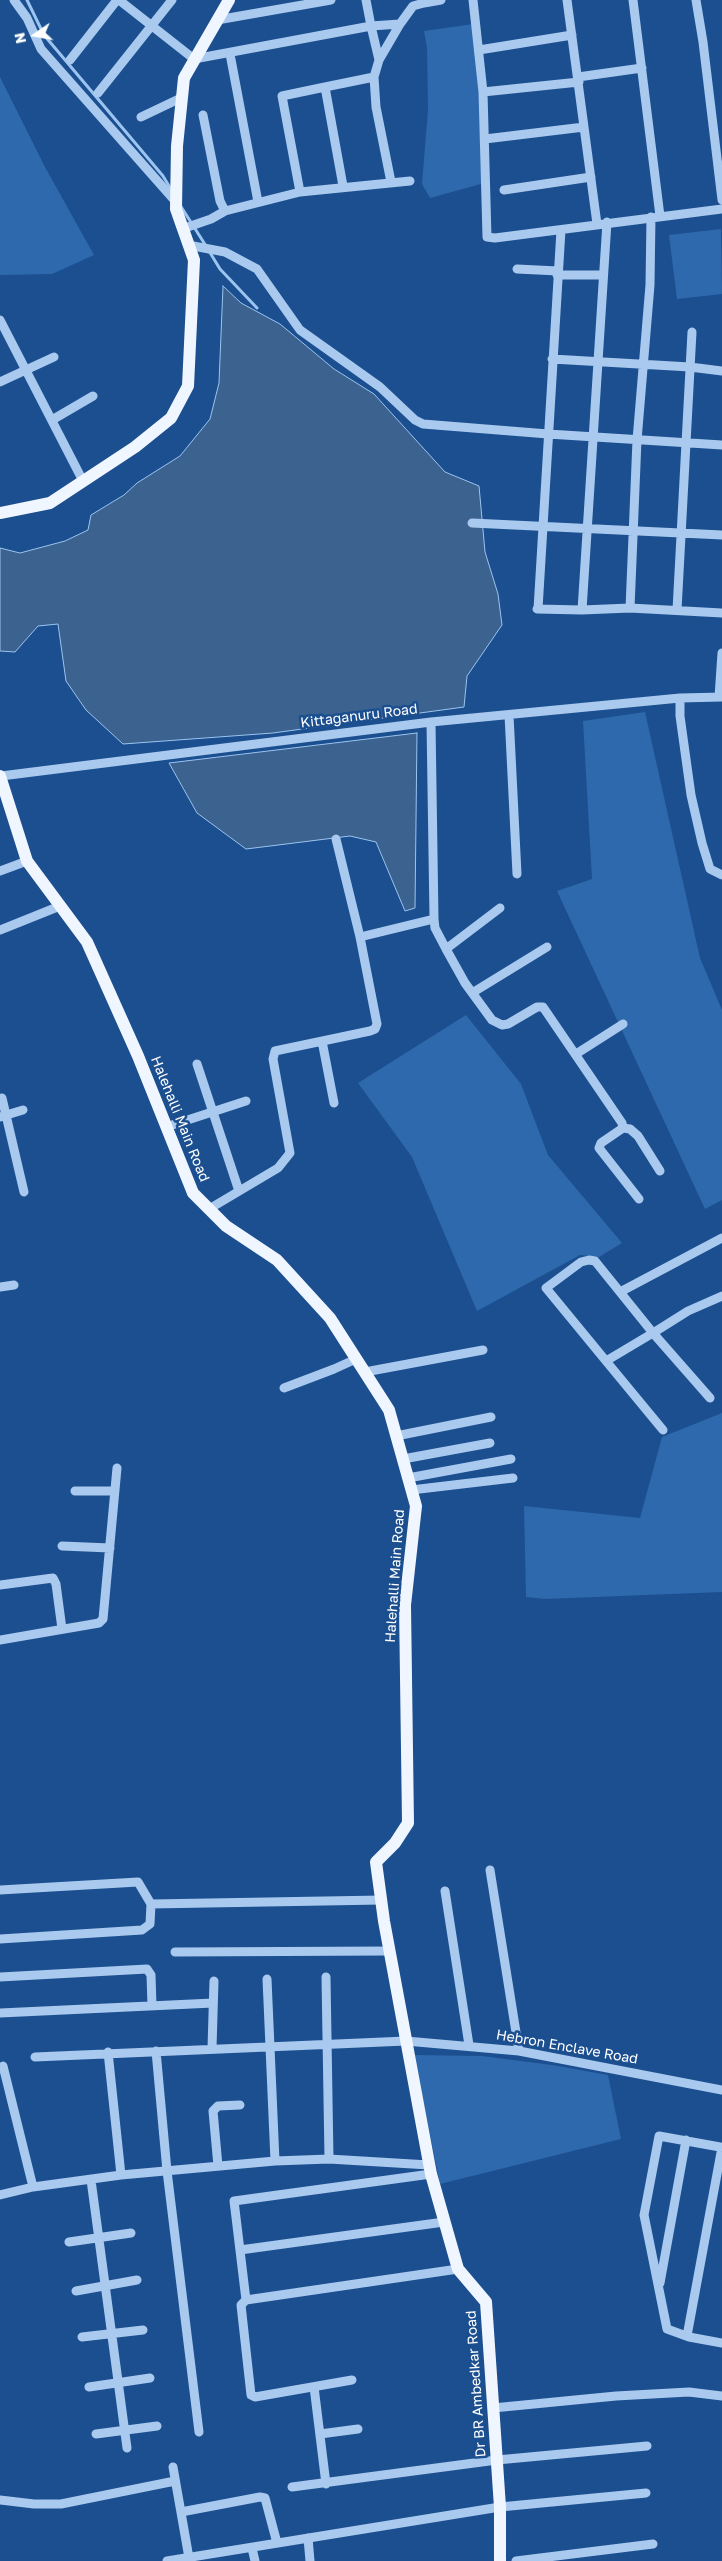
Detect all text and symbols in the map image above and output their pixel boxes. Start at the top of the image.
north arrow [10,10,60,60]
text: N [10,31,29,45]
street label: Kittaganuru Road [300,700,418,732]
street label: Halehalli Main Road [147,1054,213,1184]
street label: Halehalli Main Road [382,1509,408,1643]
street label: Hebron Enclave Road [495,2026,639,2068]
street label: Dr BR Ambedkar Road [462,2310,490,2458]

